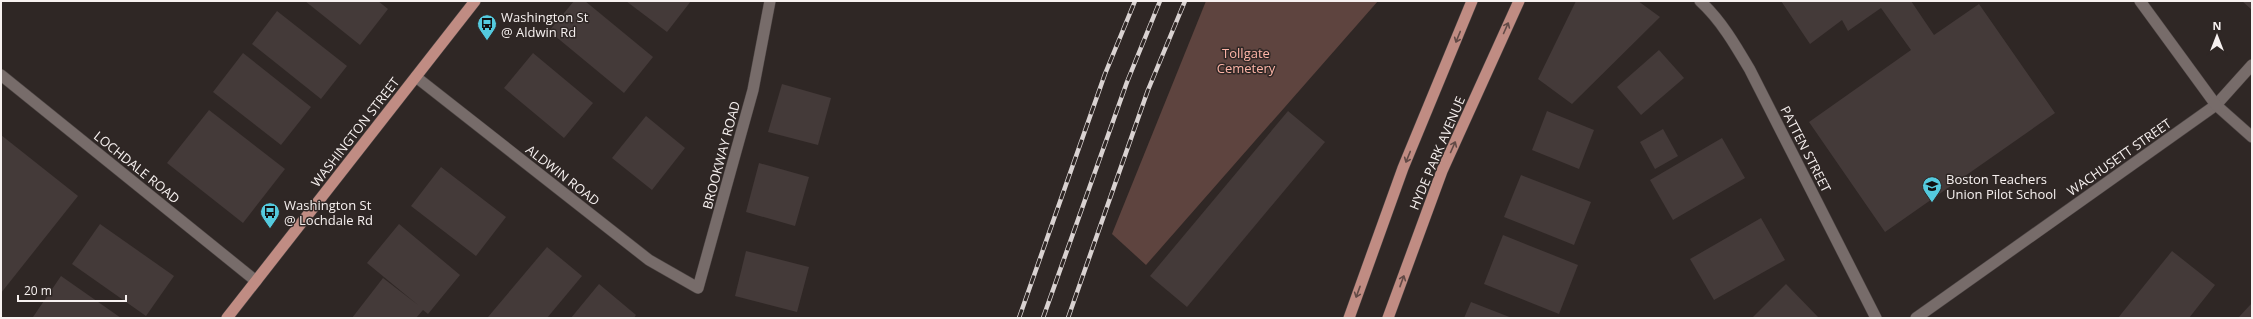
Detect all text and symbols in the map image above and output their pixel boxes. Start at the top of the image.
place label: Washington St @ Aldwin Rd [501,8,589,41]
bus stop icon: Washington St @ Aldwin Rd [476,13,498,41]
north arrow [2197,16,2237,56]
text: N [2213,18,2221,33]
one-way arrow [1503,23,1510,35]
one-way arrow [1453,31,1461,43]
park label: Tollgate Cemetery [1217,44,1276,77]
street label: WASHINGTON STREET [307,73,404,190]
street label: HYDE PARK AVENUE [1405,93,1469,213]
street label: BROOKWAY ROAD [698,99,744,211]
street label: PATTEN STREET [1776,103,1836,196]
street label: WACHUSETT STREET [2063,114,2175,200]
street label: LOCHDALE ROAD [90,127,184,207]
street label: ALDWIN ROAD [522,141,604,209]
one-way arrow [1450,141,1457,153]
one-way arrow [1404,151,1411,163]
place label: Boston Teachers Union Pilot School [1946,170,2056,203]
school or university icon: Boston Teachers Union Pilot School [1921,175,1943,203]
place label: Washington St @ Lochdale Rd [284,196,373,229]
bus stop icon: Washington St @ Lochdale Rd [259,201,281,229]
one-way arrow [1398,276,1406,288]
scale bar [18,277,126,303]
text: 20 m [24,282,52,299]
one-way arrow [1354,286,1361,299]

